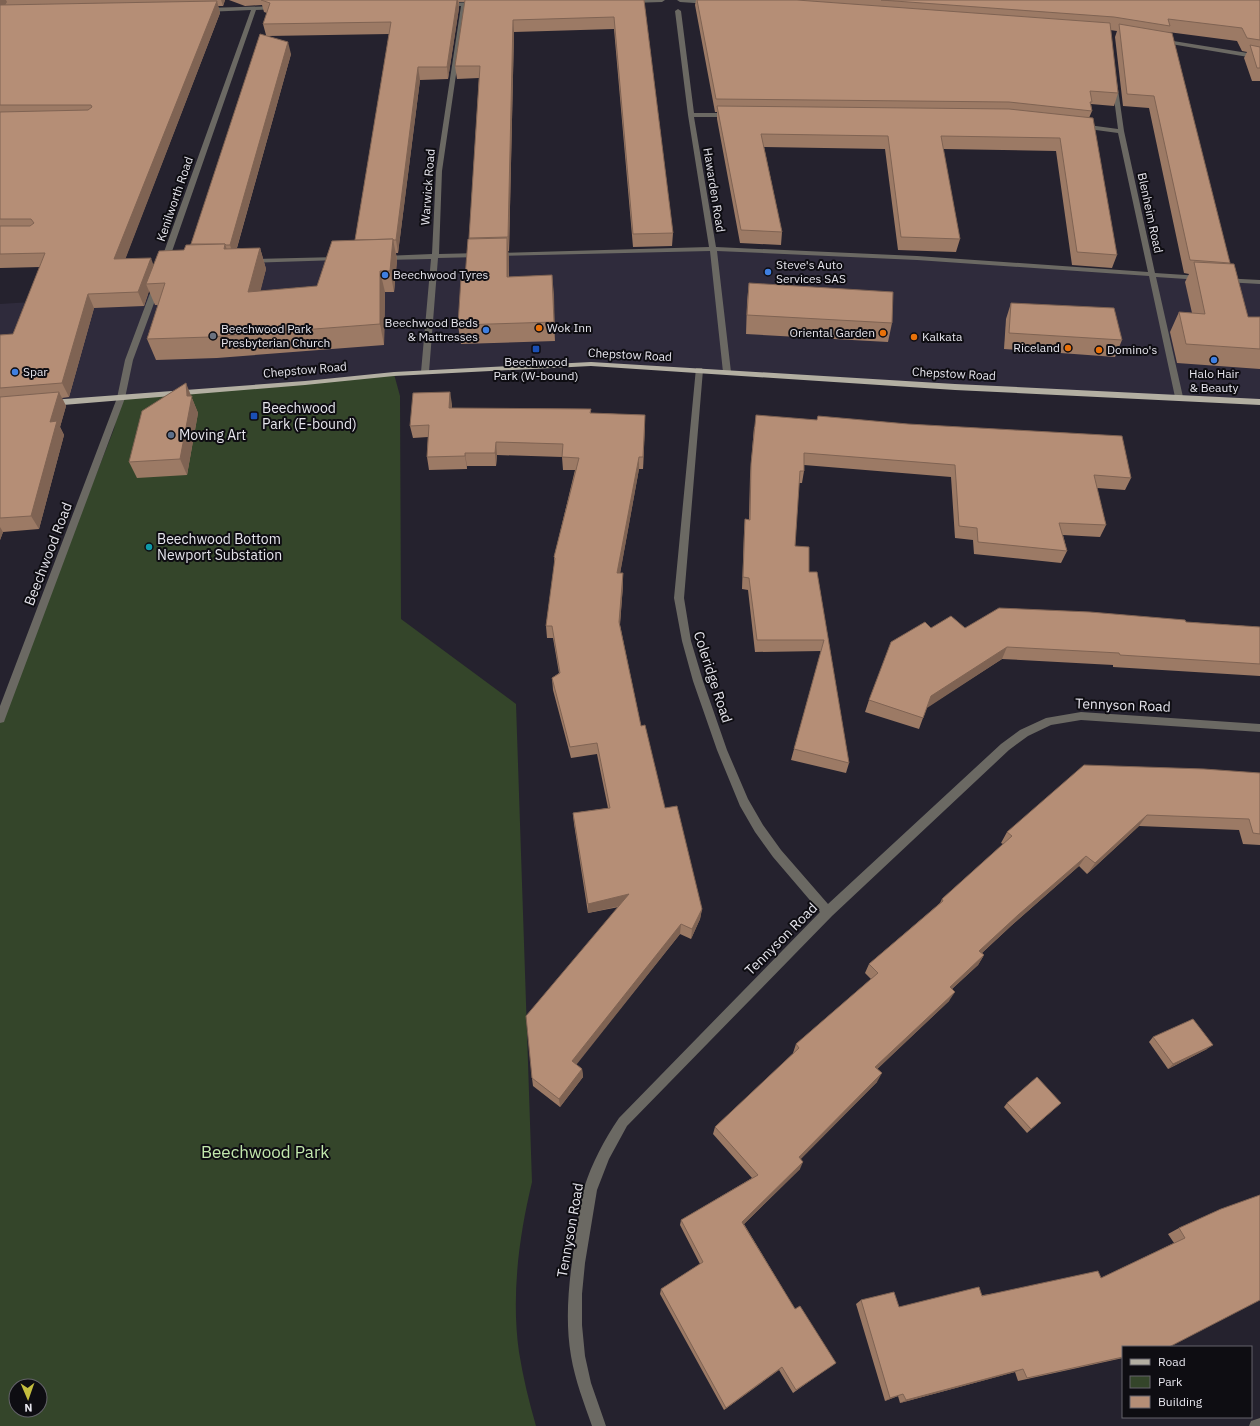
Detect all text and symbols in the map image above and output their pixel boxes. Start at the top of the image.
street label: Hawarden Road [700,147,729,233]
street label: Warwick Road [417,148,438,226]
street label: Kenilworth Road [153,154,196,243]
street label: Blenheim Road [1135,171,1166,254]
place label: Steve's Auto Services SAS [776,257,846,286]
place label: Beechwood Tyres [393,267,488,282]
marker: Steve's Auto Services SAS [763,267,773,277]
marker: Beechwood Tyres [380,270,390,280]
place label: Beechwood Beds & Mattresses [385,315,478,344]
place label: Wok Inn [547,320,592,335]
place label: Beechwood Park Presbyterian Church [221,321,330,350]
marker: Wok Inn [534,323,544,333]
marker: Beechwood Beds & Mattresses [481,325,491,335]
place label: Oriental Garden [790,325,875,340]
marker: Oriental Garden [878,328,888,338]
place label: Kalkata [922,329,963,344]
marker: Beechwood Park Presbyterian Church [208,331,218,341]
marker: Kalkata [909,332,919,342]
place label: Riceland [1013,340,1060,355]
place label: Domino's [1107,342,1157,357]
marker: Riceland [1063,343,1073,353]
marker: Beechwood Park (W-bound) [531,344,541,354]
street label: Chepstow Road [588,345,672,364]
marker: Domino's [1094,345,1104,355]
place label: Beechwood Park (W-bound) [493,354,579,383]
marker: Halo Hair & Beauty [1209,355,1219,365]
street label: Chepstow Road [262,358,347,381]
place label: Spar [23,364,48,379]
street label: Chepstow Road [912,364,996,383]
place label: Halo Hair & Beauty [1189,366,1240,395]
marker: Spar [10,367,20,377]
place label: Beechwood Park (E-bound) [262,399,357,433]
marker: Beechwood Park (E-bound) [249,411,259,421]
place label: Moving Art [179,426,246,444]
marker: Moving Art [166,430,176,440]
street label: Beechwood Road [20,500,76,608]
place label: Beechwood Bottom Newport Substation [157,530,282,564]
marker: Beechwood Bottom Newport Substation [144,542,154,552]
street label: Coleridge Road [690,629,736,725]
street label: Tennyson Road [1075,694,1171,716]
street label: Tennyson Road [741,899,821,979]
park label: Beechwood Park [201,1141,329,1163]
street label: Tennyson Road [553,1181,587,1279]
legend [1122,1346,1252,1418]
text: Road [1158,1354,1186,1369]
text: Park [1158,1374,1183,1389]
north arrow [8,1378,48,1418]
text: Building [1158,1394,1203,1409]
text: N [24,1401,33,1415]

